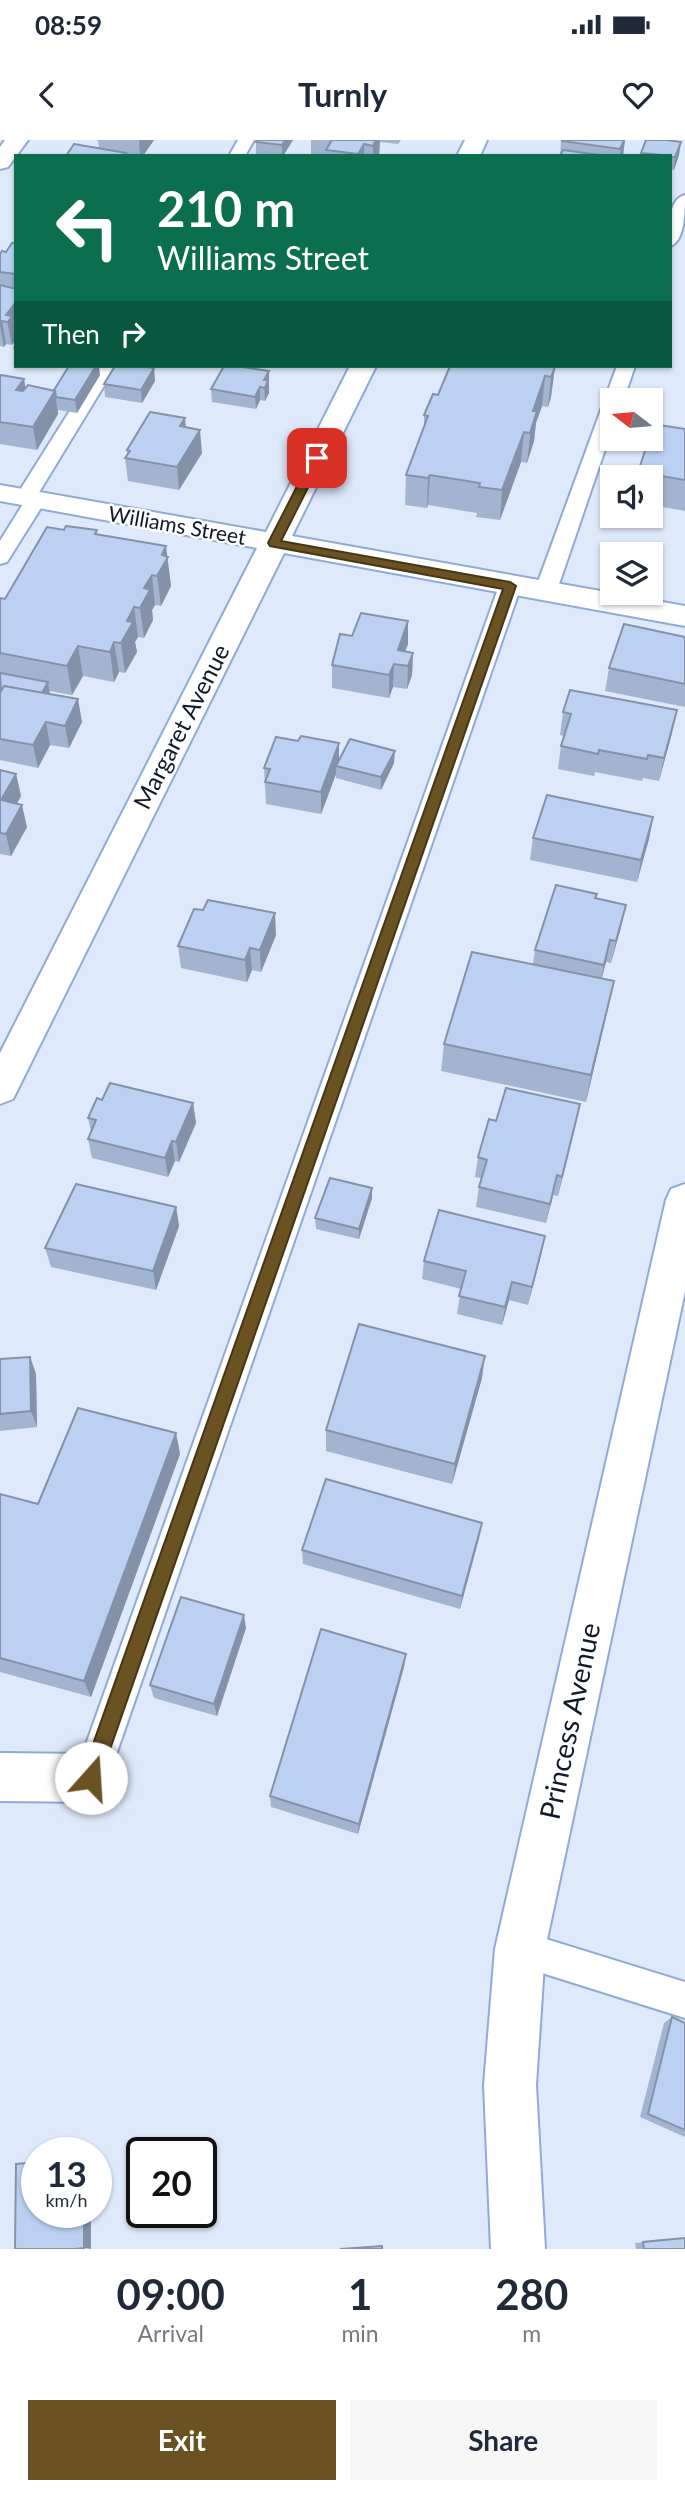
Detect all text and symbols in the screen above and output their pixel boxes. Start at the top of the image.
text: 08:59 [35,9,102,41]
text: Turnly [298,75,387,114]
icon: back [28,76,66,114]
icon: heart [619,76,657,114]
text: 210 m [157,179,295,237]
icon: left [42,182,133,273]
text: Williams Street [157,238,369,277]
icon: right [114,315,152,353]
text: Then [42,318,100,350]
north arrow [600,388,663,452]
map controls [600,388,663,605]
pin [287,428,347,488]
icon: arrive [298,439,336,477]
button: sound [600,465,663,528]
street label: Williams Street [107,500,248,549]
button: layers [600,542,663,605]
street label: Margaret Avenue [127,639,235,814]
street label: Princess Avenue [532,1619,606,1822]
position arrow [54,1741,128,1815]
speed limit sign: 20 [126,2137,217,2228]
text: 13 [46,2152,87,2194]
text: km/h [45,2189,88,2211]
text: 09:00 [117,2269,225,2319]
text: 1 [348,2269,372,2319]
text: 280 [495,2269,568,2319]
text: Arrival [138,2319,204,2347]
text: min [341,2319,379,2347]
text: m [522,2319,541,2347]
button: Exit [28,2400,336,2480]
button: Share [350,2400,657,2480]

